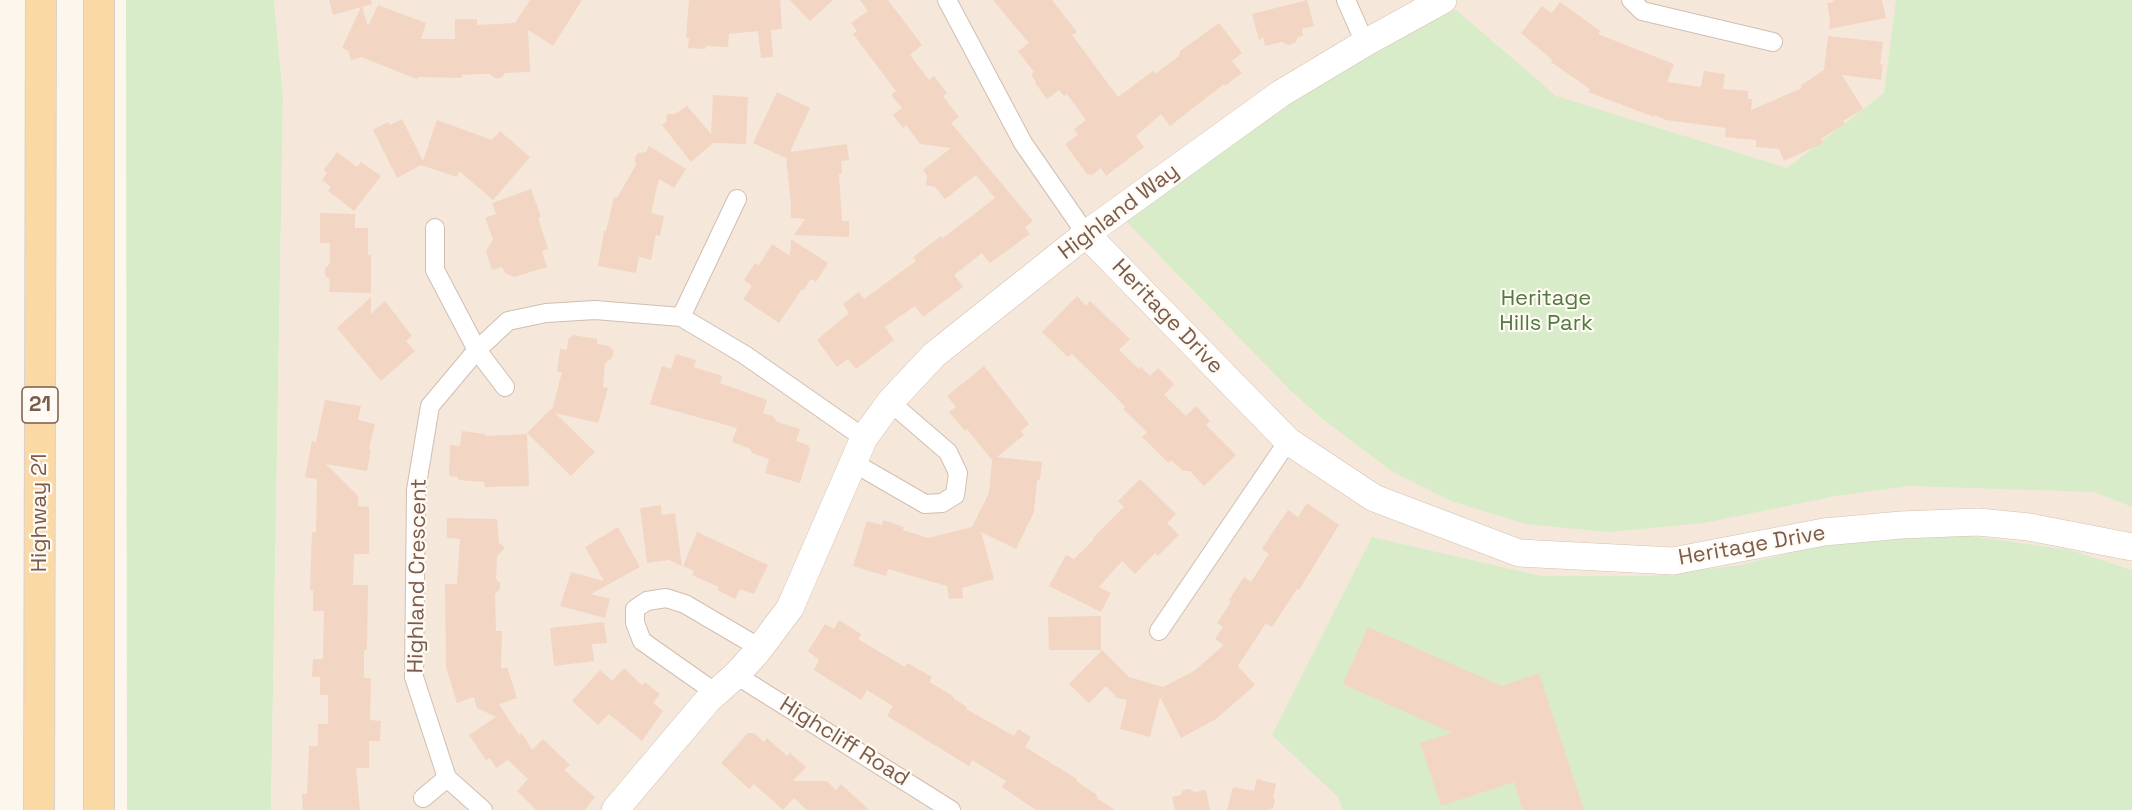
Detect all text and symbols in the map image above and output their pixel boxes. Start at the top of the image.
street label: Highland Way [1054,158,1184,266]
street label: Heritage Drive [1106,254,1228,380]
park label: Heritage Hills Park [1499,286,1593,338]
road number: 21 [22,387,58,423]
street label: Highway 21 [27,454,53,572]
street label: Highland Crescent [403,478,433,674]
street label: Heritage Drive [1676,520,1828,572]
street label: Highcliff Road [774,692,914,792]

